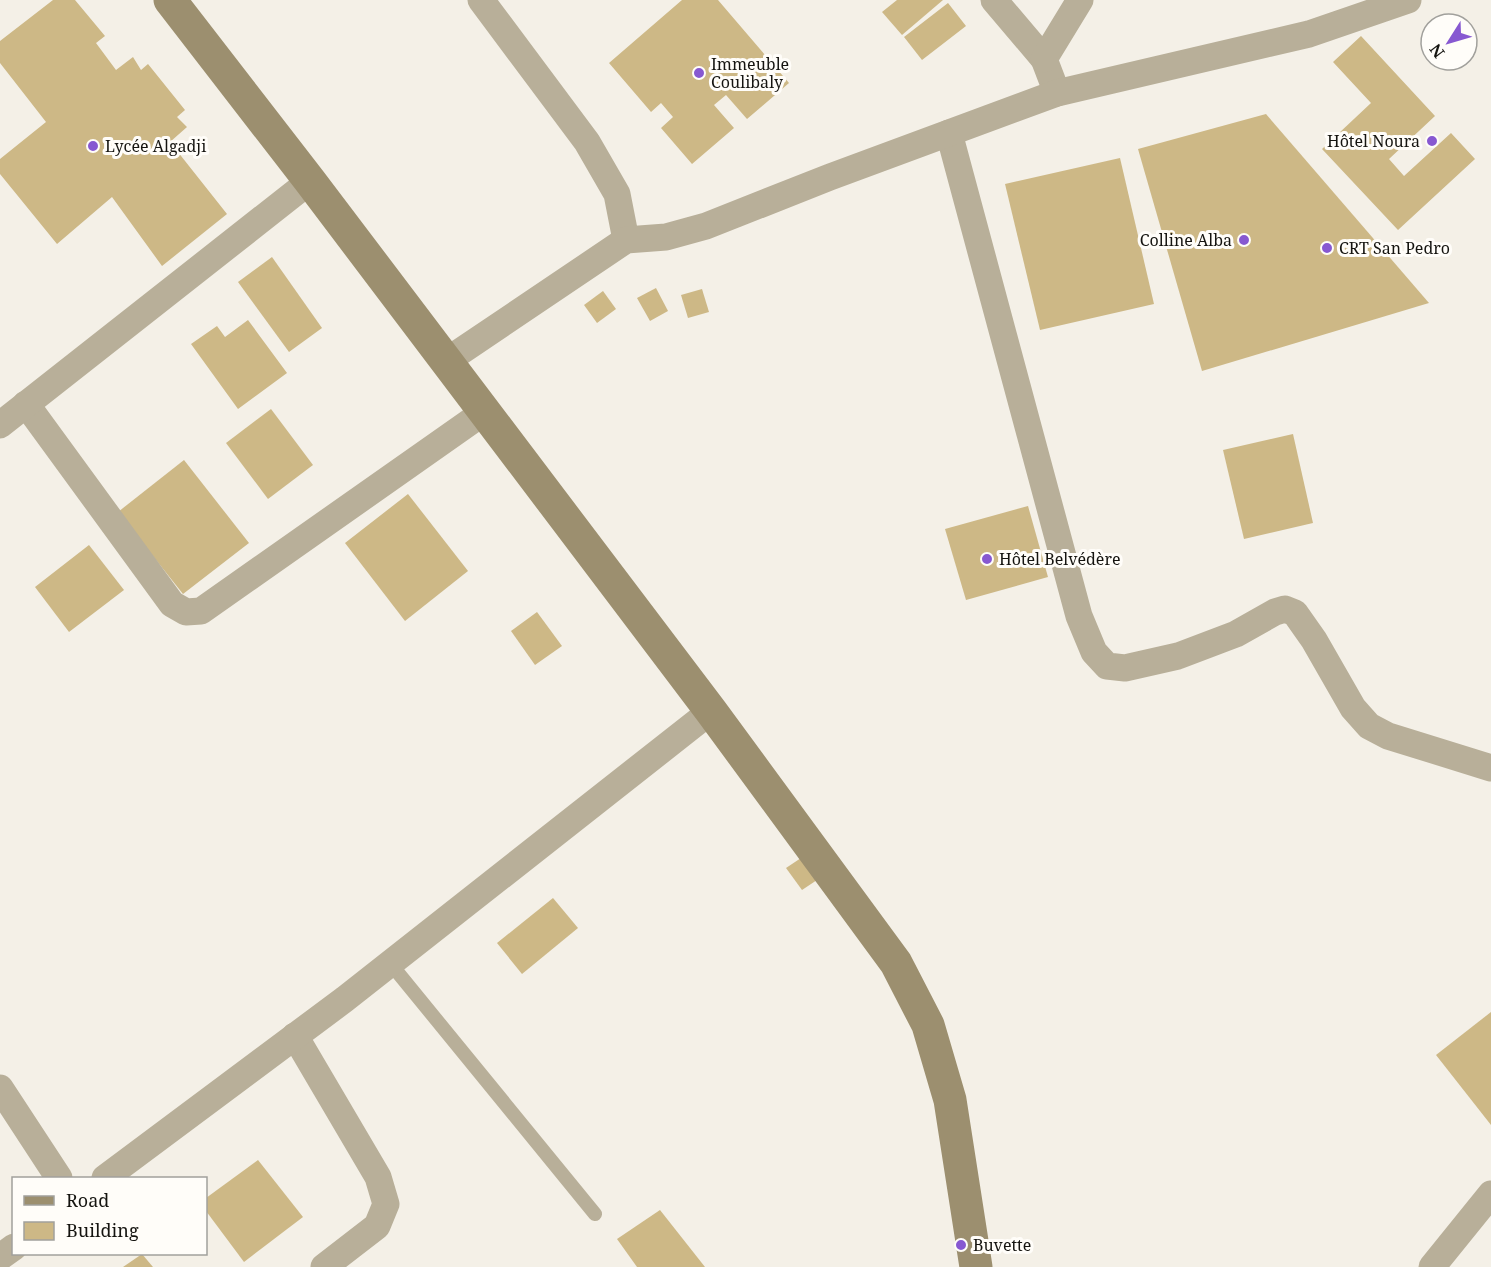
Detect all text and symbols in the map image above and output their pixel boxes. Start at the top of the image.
north arrow [1419,12,1479,72]
text: N [1424,39,1450,63]
place label: Immeuble Coulibaly [711,53,789,93]
marker: Immeuble Coulibaly [692,66,706,80]
place label: Hôtel Noura [1327,130,1420,152]
marker: Hôtel Noura [1425,134,1439,148]
place label: Lycée Algadji [105,135,206,157]
marker: Lycée Algadji [86,139,100,153]
place label: Colline Alba [1140,229,1232,251]
marker: Colline Alba [1237,233,1251,247]
place label: CRT San Pedro [1339,237,1450,259]
marker: CRT San Pedro [1320,241,1334,255]
place label: Hôtel Belvédère [999,548,1121,570]
marker: Hôtel Belvédère [980,552,994,566]
legend [12,1177,207,1255]
text: Road [66,1188,109,1212]
text: Building [66,1218,139,1242]
place label: Buvette [973,1234,1031,1256]
marker: Buvette [954,1238,968,1252]

